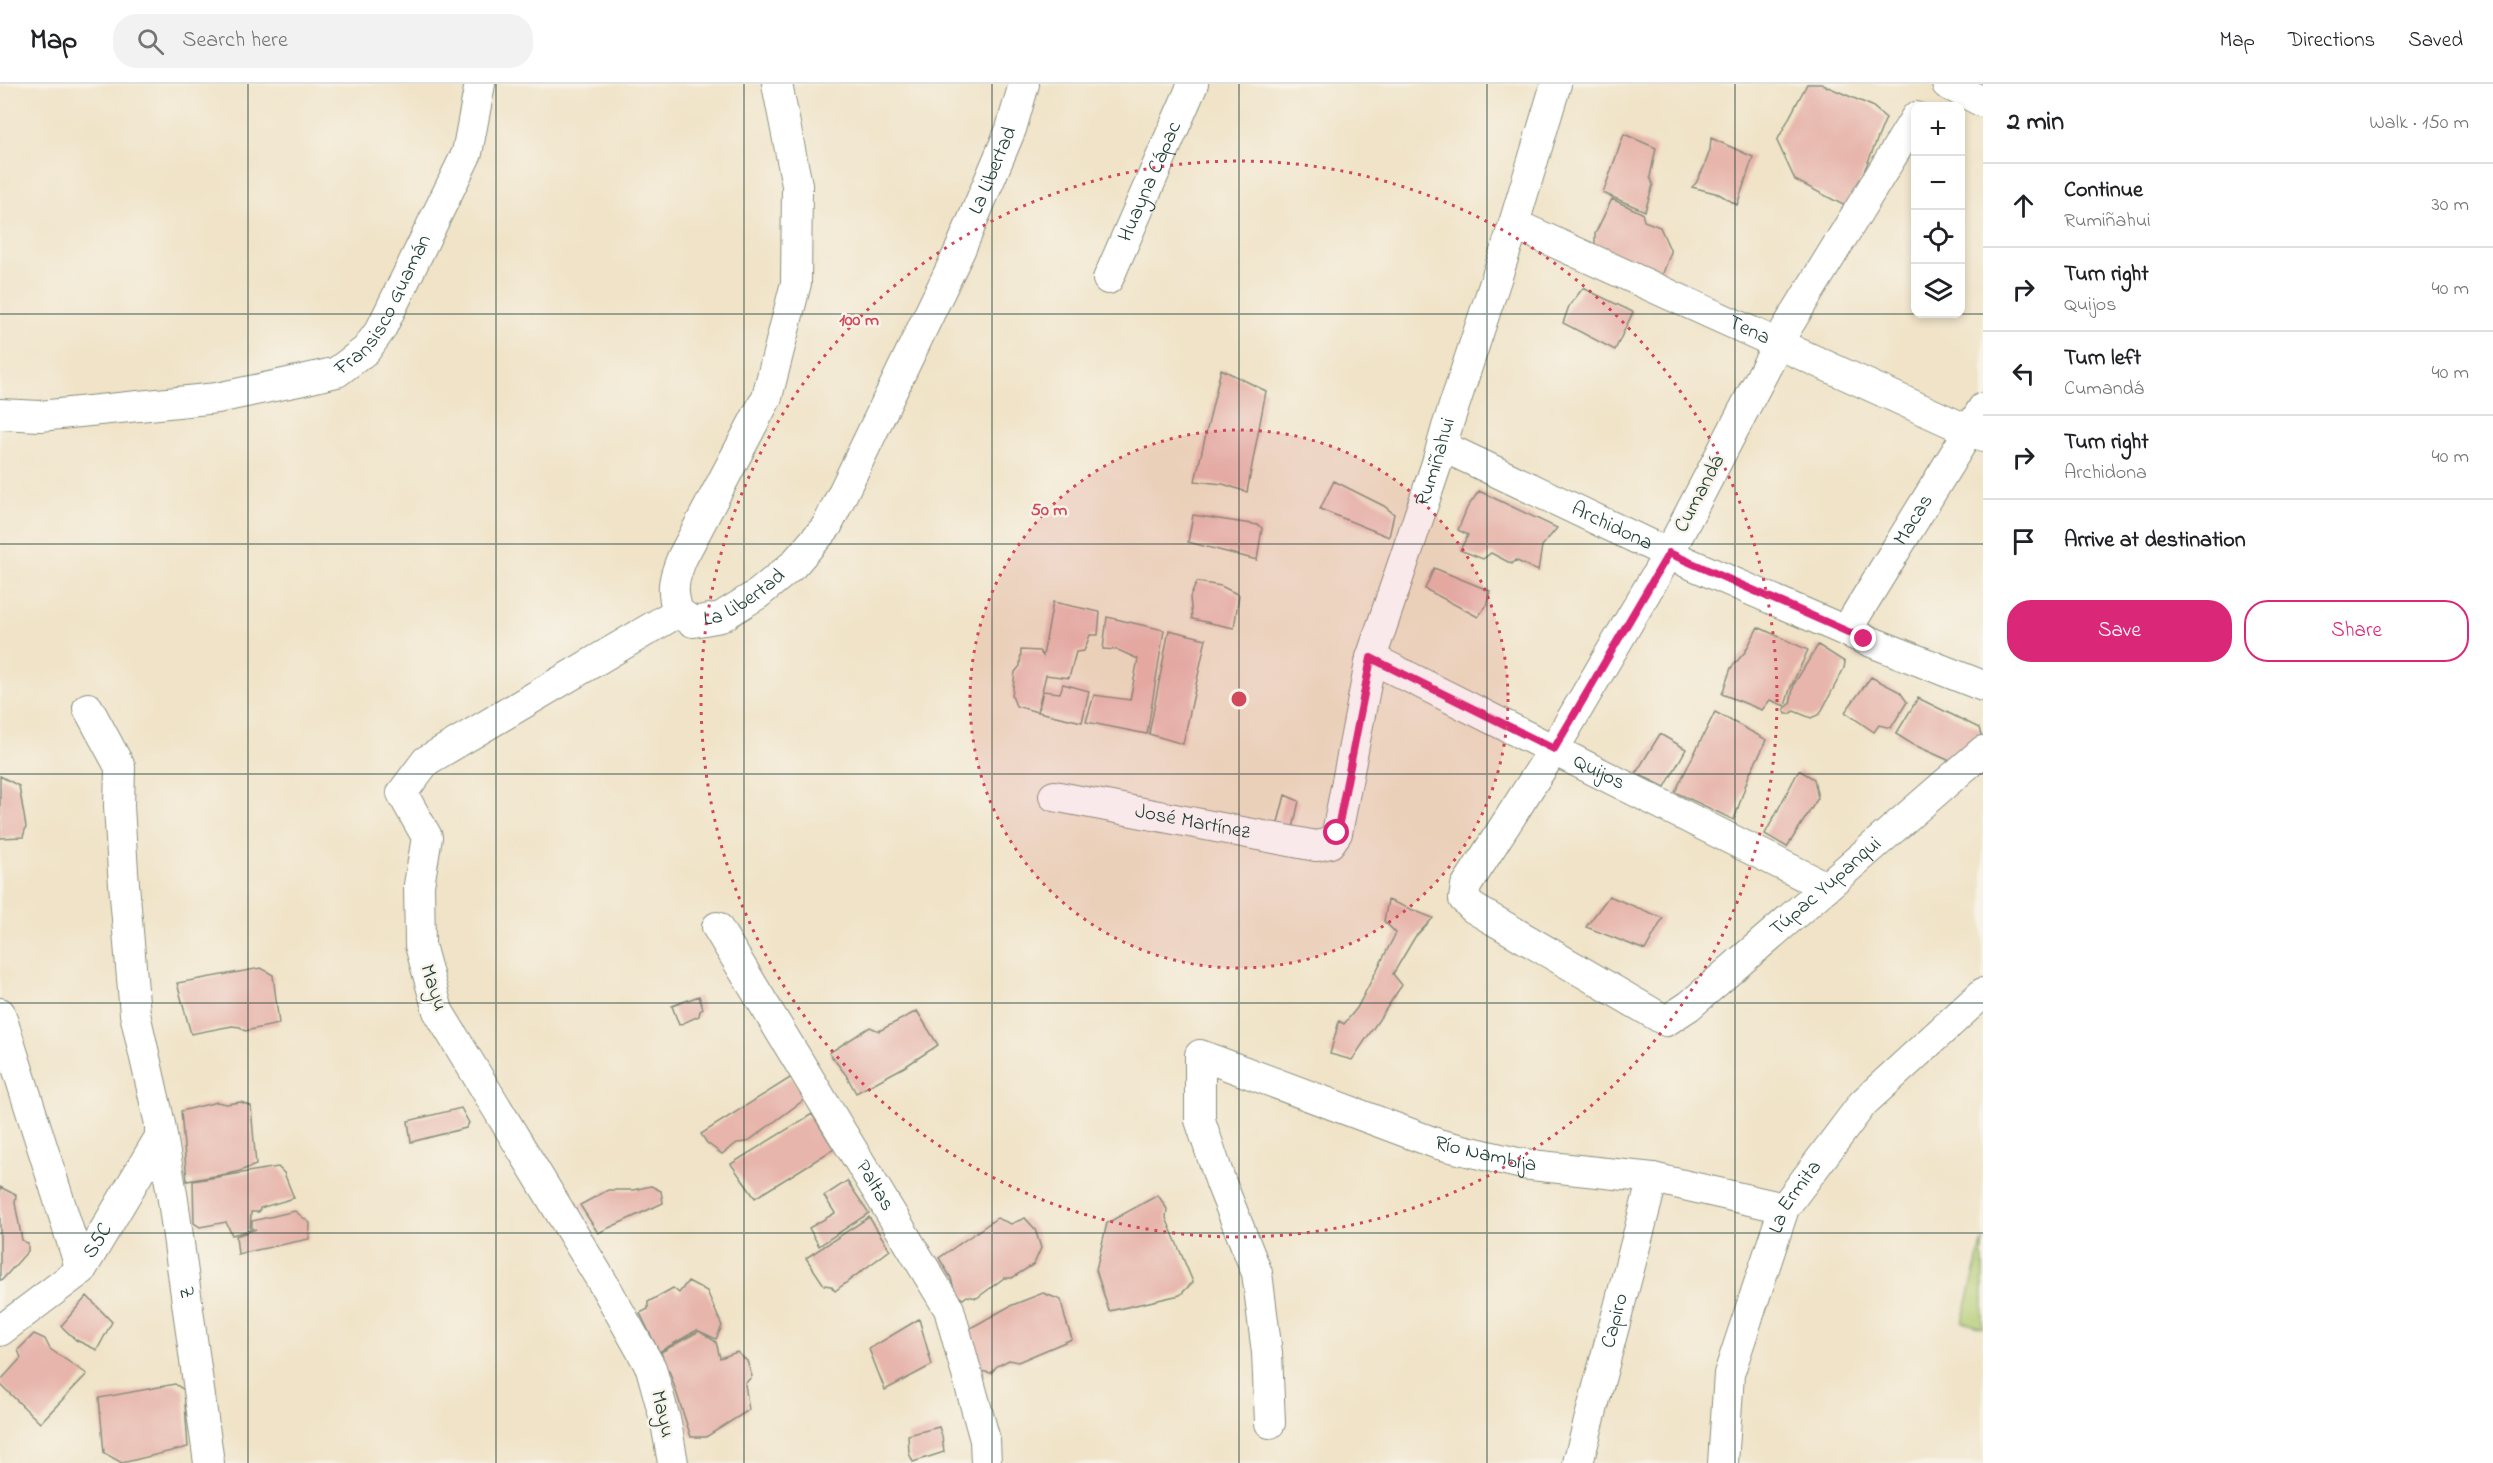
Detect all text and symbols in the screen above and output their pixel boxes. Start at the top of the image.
search box [113,14,533,68]
text: Map [30,21,77,62]
icon: search [134,25,167,58]
text: Search here [182,25,288,57]
text: Map [2219,26,2255,56]
text: Directions [2288,26,2375,56]
text: Saved [2408,26,2463,56]
map controls [1911,102,1965,318]
button: + [1911,102,1965,156]
text: 2 min [2007,104,2064,142]
text: Walk · 150 m [2369,109,2469,138]
street label: Huayna Cápac [1111,116,1190,247]
street label: La Libertad [961,122,1025,219]
button: − [1911,156,1965,210]
text: Continue [2064,175,2143,207]
icon: ahead [2007,189,2040,222]
text: 30 m [2432,191,2469,220]
text: Rumiñahui [2064,207,2151,236]
button: locate [1911,210,1965,264]
street label: Fransisco Guamán [328,230,440,384]
text: Turn right [2064,259,2149,291]
button: layers [1911,264,1965,318]
icon: right [2007,273,2040,306]
text: 40 m [2432,275,2469,304]
text: Quijos [2064,291,2116,320]
text: 100 m [839,308,879,334]
street label: Tena [1723,308,1775,353]
text: Turn left [2064,343,2141,375]
icon: left [2007,357,2040,390]
text: 40 m [2432,359,2469,388]
text: Cumandá [2064,375,2144,404]
street label: Rumiñahui [1408,414,1464,510]
text: Turn right [2064,427,2149,459]
icon: right [2007,441,2040,474]
text: 40 m [2432,443,2469,472]
street label: Cumandá [1667,450,1733,538]
text: Archidona [2064,459,2147,488]
street label: Macas [1887,489,1941,552]
street label: Archidona [1566,494,1658,559]
text: 50 m [1031,498,1067,524]
icon: arrive [2007,525,2040,558]
text: Arrive at destination [2064,525,2246,557]
street label: La Libertad [701,562,792,635]
button: Save [2007,600,2232,662]
button: Share [2244,600,2469,662]
route end [1850,625,1876,651]
centre of rings [1229,689,1249,709]
street label: Quijos [1567,747,1630,798]
street label: José Martínez [1132,797,1253,848]
route start [1323,819,1349,845]
street label: Túpac Yupanqui [1764,830,1889,944]
street label: Mayu [409,961,455,1016]
street label: Río Nambija [1432,1129,1538,1180]
street label: La Ermita [1762,1154,1830,1238]
street label: Paltas [847,1155,901,1217]
street label: S5C [76,1218,121,1265]
street label: Z [170,1285,201,1300]
street label: Capiro [1594,1290,1637,1352]
street label: Mayu [640,1387,682,1441]

